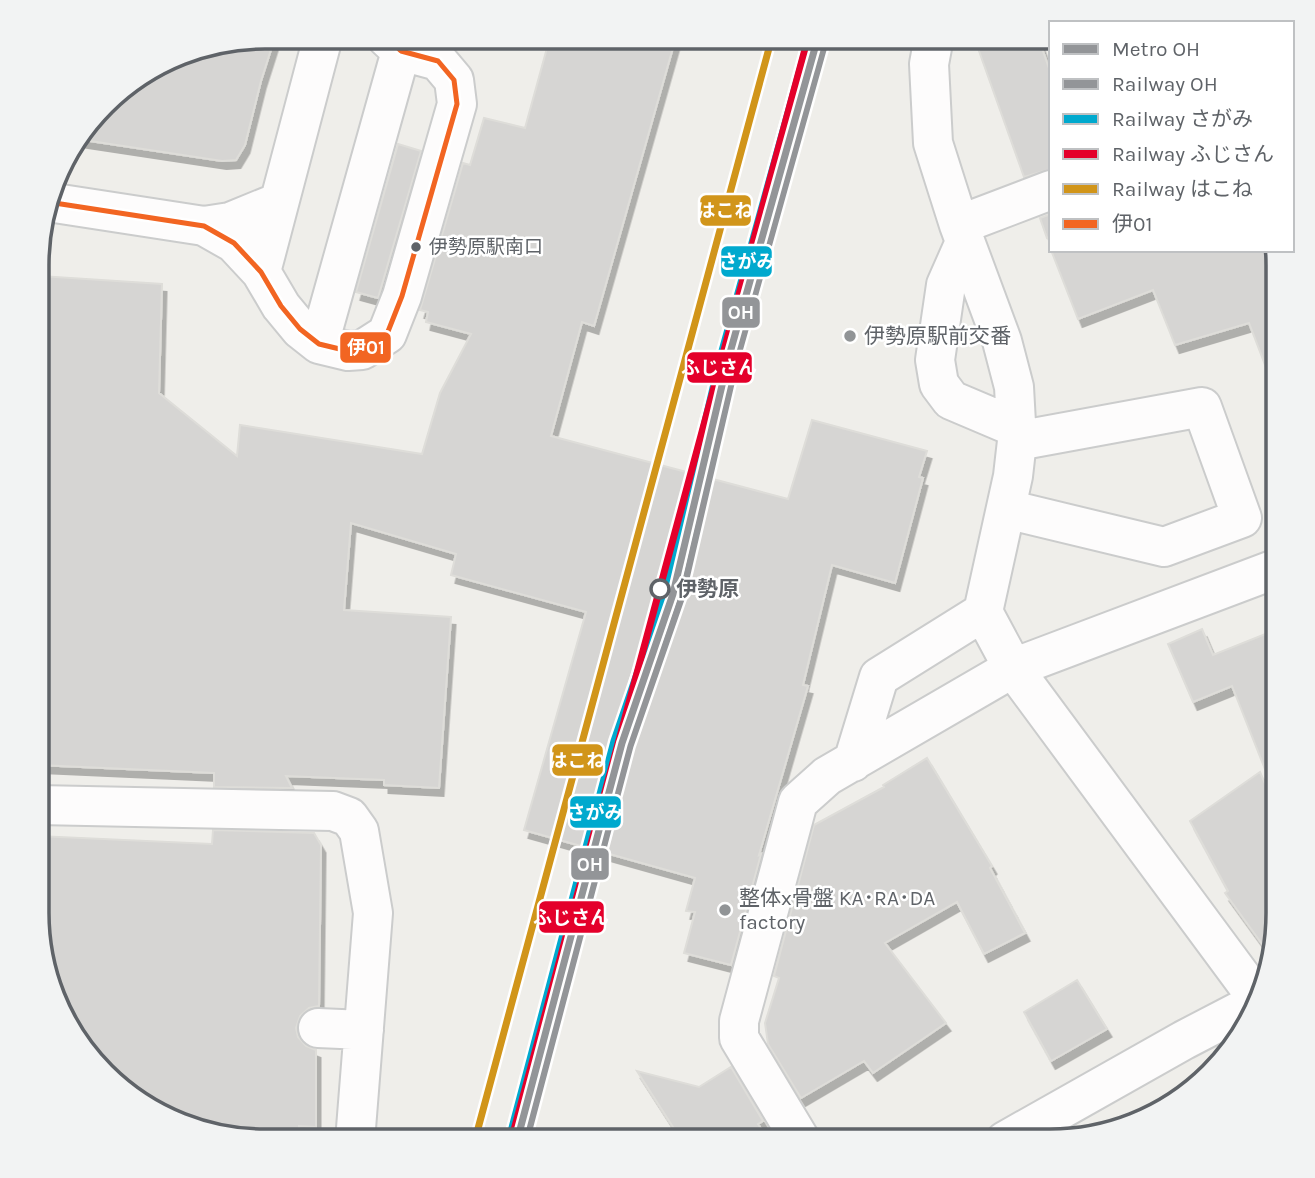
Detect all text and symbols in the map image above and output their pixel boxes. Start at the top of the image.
legend [1049,21,1294,252]
text: Metro OH [1112,37,1200,61]
text: Railway OH [1112,72,1218,96]
text: Railway さがみ [1112,107,1253,131]
text: Railway ふじさん [1112,142,1274,166]
text: Railway はこね [1112,177,1253,201]
line badge: はこね [699,194,752,227]
text: はこね [696,200,754,222]
text: 伊01 [1112,212,1152,236]
place label: 伊勢原駅南口 [429,236,543,258]
marker: 伊勢原駅南口 [409,240,423,254]
line badge: さがみ [720,245,773,278]
text: さがみ [718,251,776,273]
line badge: OH [721,296,761,329]
text: OH [728,302,754,324]
place label: 伊勢原駅前交番 [864,324,1011,348]
marker: 伊勢原駅前交番 [842,328,858,344]
line badge: 伊01 [339,331,392,364]
text: 伊01 [347,337,385,359]
line badge: ふじさん [686,351,753,384]
text: ふじさん [681,357,757,379]
place label: 伊勢原 [676,577,739,601]
marker: 伊勢原 [650,579,670,599]
line badge: はこね [551,743,604,777]
text: はこね [548,750,606,772]
line badge: さがみ [569,795,622,829]
text: さがみ [566,802,624,824]
line badge: OH [570,847,610,881]
text: OH [577,854,603,876]
place label: 整体x骨盤 KA･RA･DA factory [739,886,935,934]
line badge: ふじさん [538,900,605,934]
marker: 整体x骨盤 KA･RA･DA factory [717,902,733,918]
text: ふじさん [533,907,609,929]

